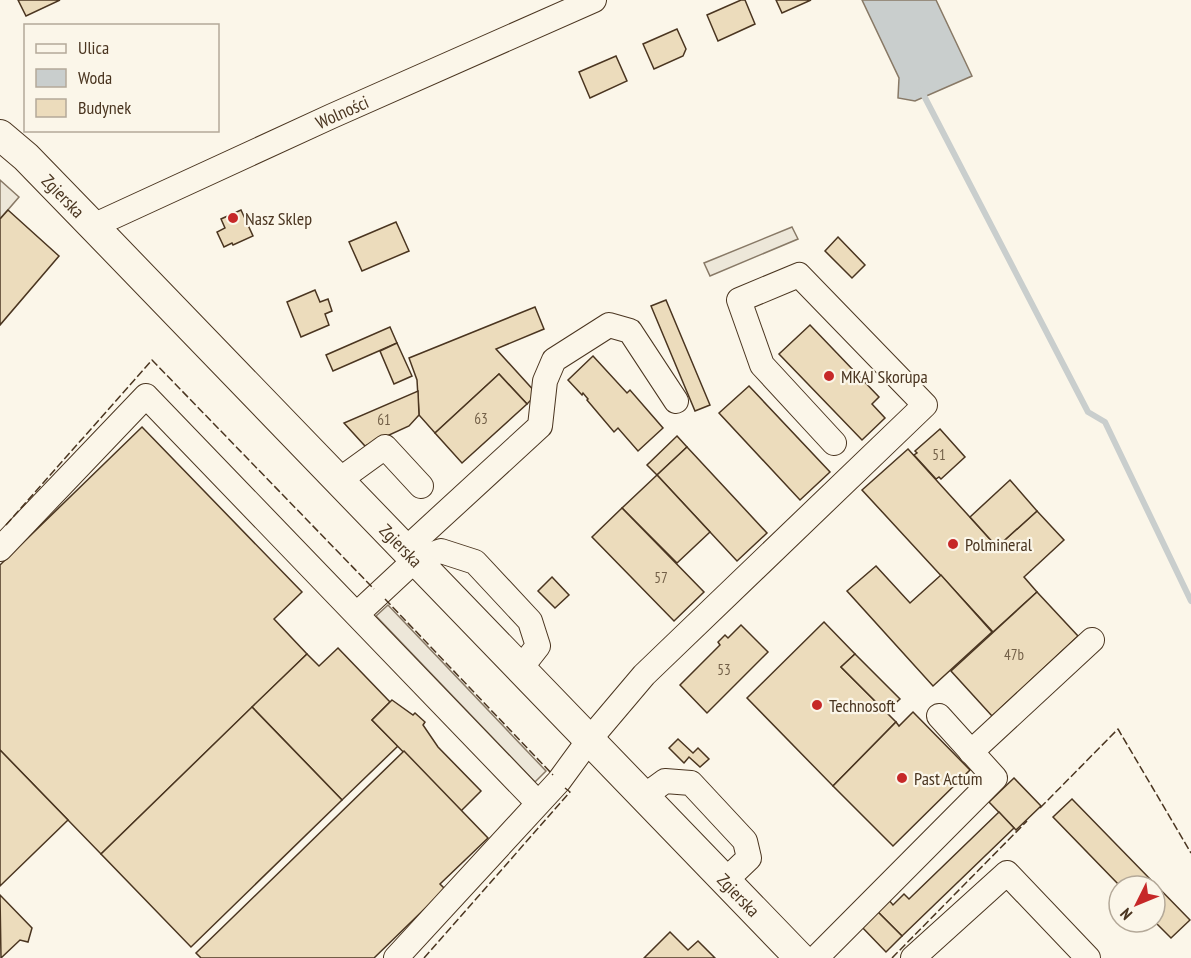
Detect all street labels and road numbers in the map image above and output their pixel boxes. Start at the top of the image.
street label: Wolności [312,90,372,134]
street label: Zgierska [37,169,90,222]
street label: Zgierska [375,519,427,572]
street label: Zgierska [713,868,765,921]

